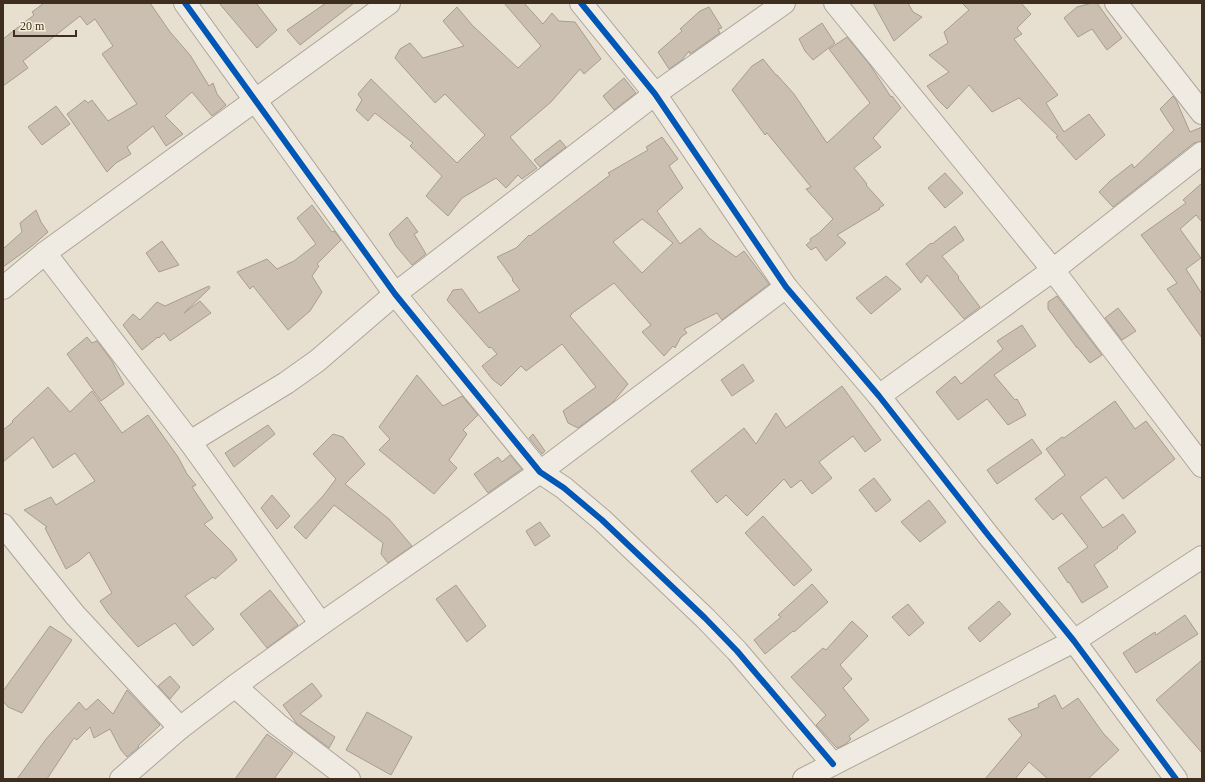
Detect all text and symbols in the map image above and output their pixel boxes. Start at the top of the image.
scale bar [14,12,76,38]
text: 20 m [20,19,45,33]

